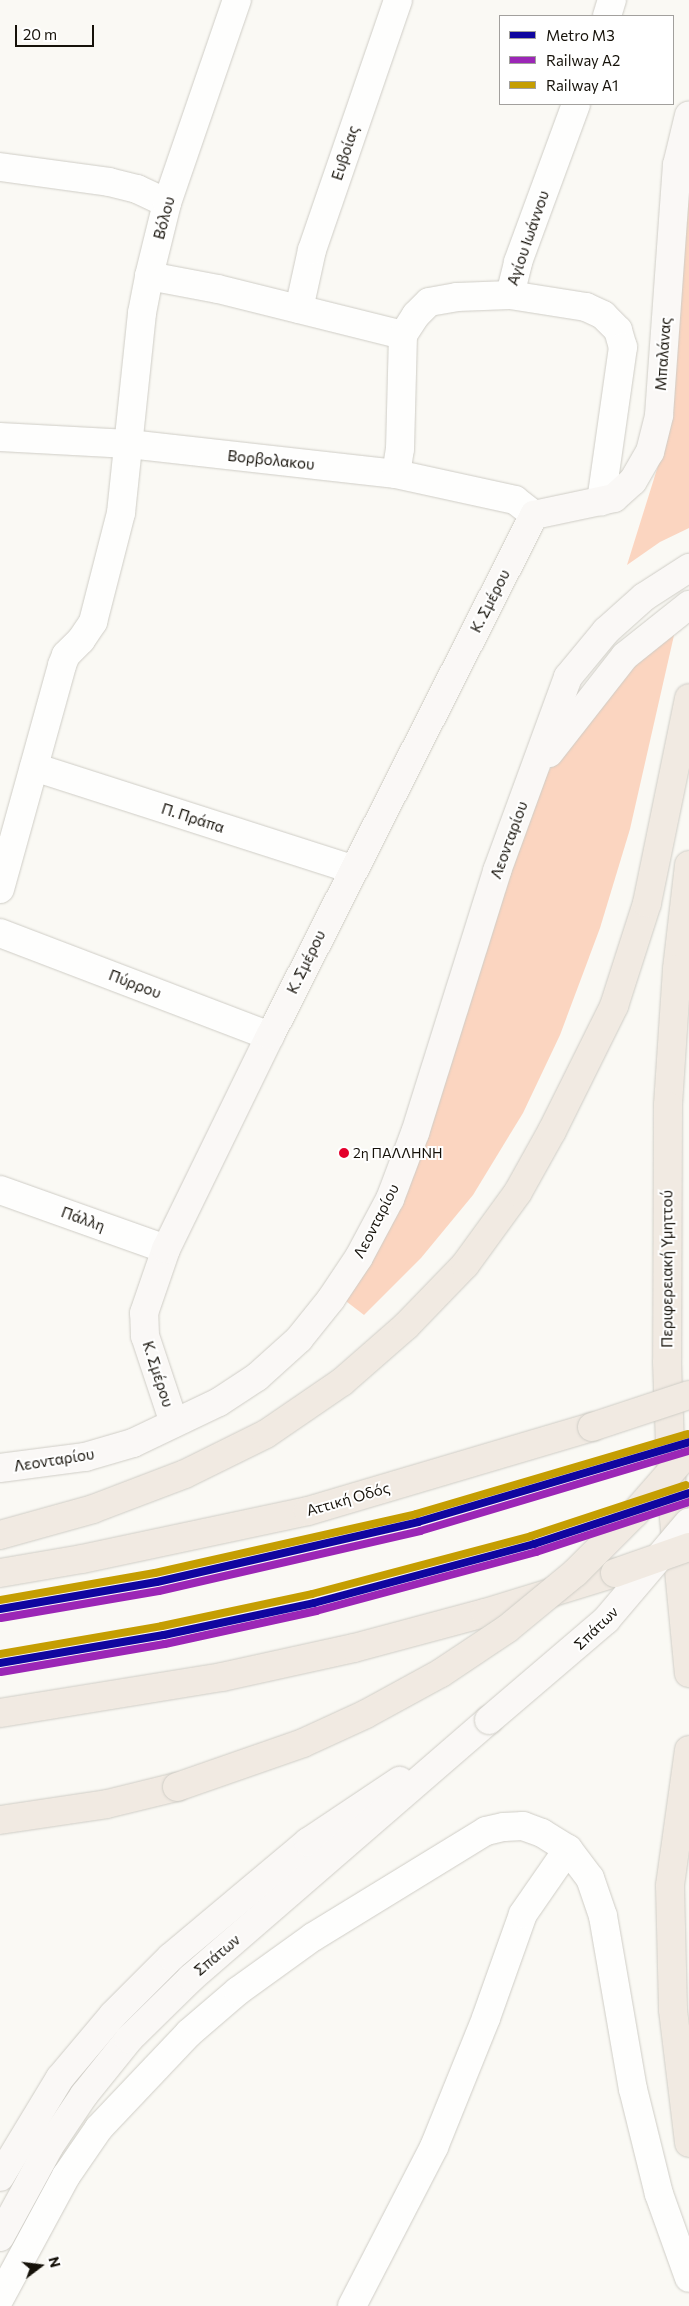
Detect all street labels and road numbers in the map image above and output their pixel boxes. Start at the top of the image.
street label: Ευβοίας [328,123,362,183]
street label: Αγίου Ιωάννου [503,188,553,288]
street label: Βόλου [150,195,178,241]
street label: Μπαλάνας [651,317,675,391]
street label: Βορβολακου [227,446,315,474]
street label: Κ. Σμέρου [466,566,514,636]
street label: Π. Πράπα [159,799,227,837]
street label: Λεονταρίου [487,799,531,881]
street label: Κ. Σμέρου [283,927,329,997]
street label: Πύρρου [106,966,164,1002]
street label: Λεονταρίου [350,1181,402,1261]
street label: Περιφερειακή Υμηττού [658,1190,676,1348]
street label: Πάλλη [59,1203,107,1235]
street label: Κ. Σμέρου [139,1339,177,1409]
street label: Λεονταρίου [13,1445,95,1475]
street label: Αττική Οδός [304,1478,392,1520]
street label: Σπάτων [570,1603,622,1653]
street label: Σπάτων [190,1931,244,1979]

